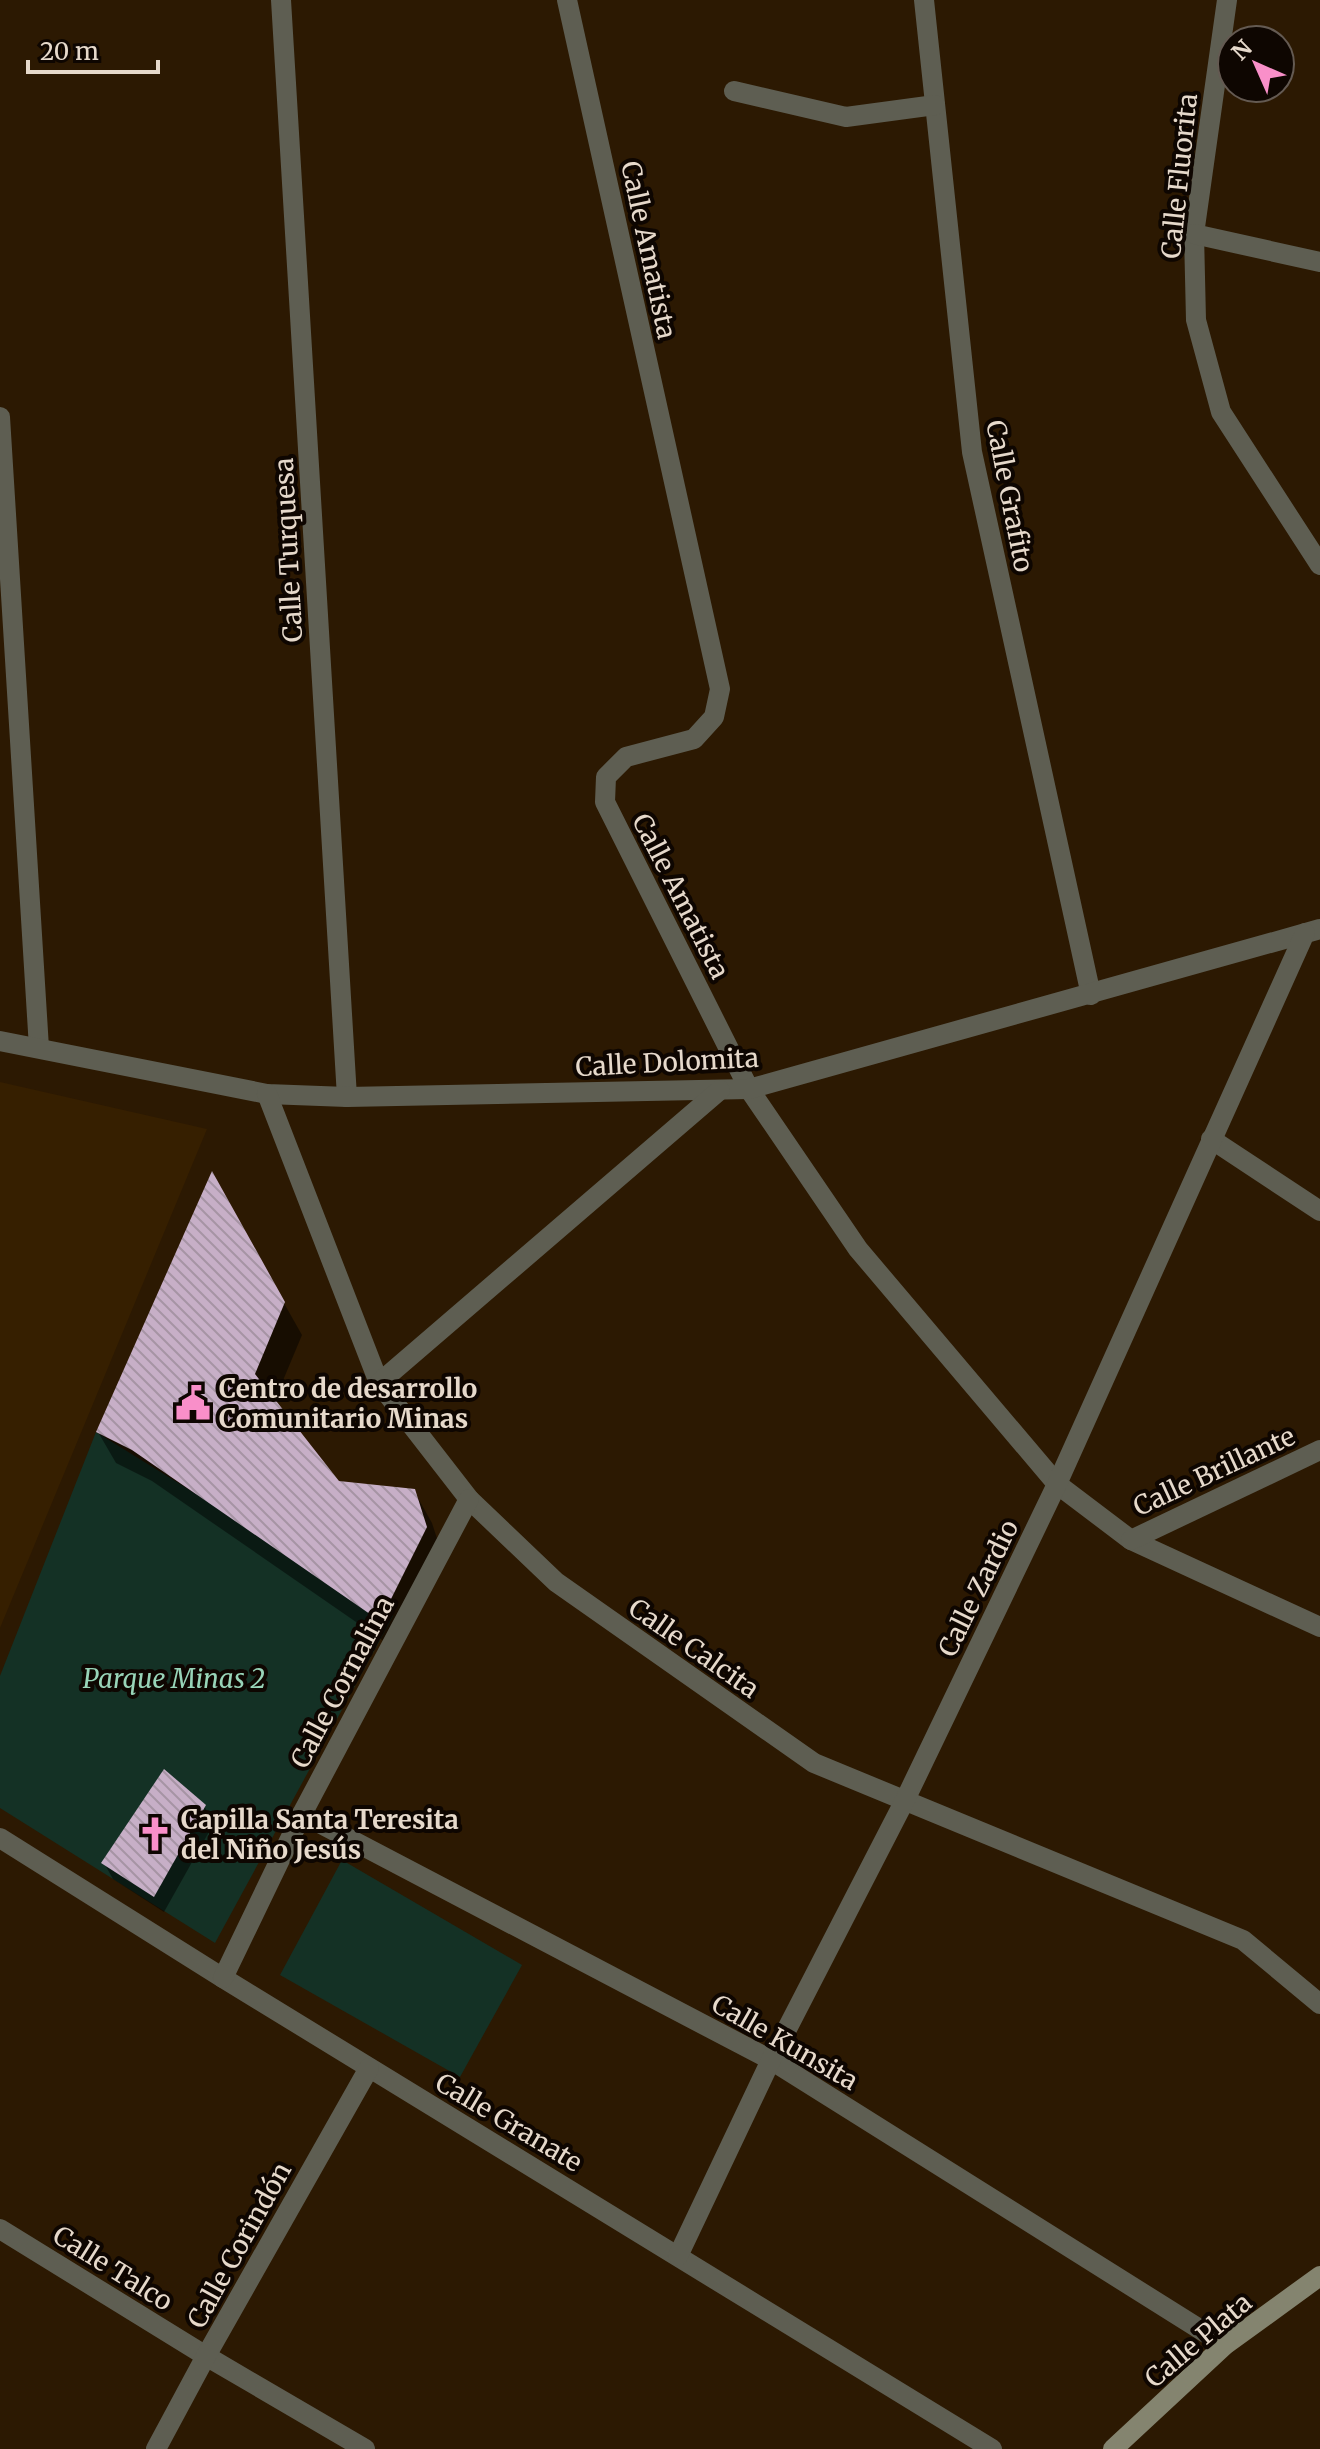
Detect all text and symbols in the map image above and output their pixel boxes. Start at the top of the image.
scale bar [28,24,158,74]
north arrow [1216,24,1296,104]
text: N [1226,33,1258,66]
text: 20 m [40,36,99,67]
street label: Calle Fluorita [1154,92,1204,260]
street label: Calle Amatista [614,158,684,342]
street label: Calle Grafito [979,417,1041,575]
street label: Calle Turquesa [267,457,309,643]
street label: Calle Amatista [625,808,737,984]
street label: Calle Dolomita [575,1041,760,1083]
place label: Centro de desarrollo Comunitario Minas [219,1372,477,1435]
public building icon: Centro de desarrollo Comunitario Minas [174,1384,212,1422]
street label: Calle Brillante [1128,1419,1300,1523]
street label: Calle Zardio [931,1514,1025,1662]
street label: Calle Cornalina [283,1591,401,1773]
street label: Calle Calcita [622,1591,766,1705]
park label: Parque Minas 2 [83,1662,265,1695]
place label: Capilla Santa Teresita del Niño Jesús [181,1803,459,1866]
church icon: Capilla Santa Teresita del Niño Jesús [136,1815,174,1853]
street label: Calle Kunsita [706,1987,864,2097]
street label: Calle Granate [430,2065,588,2179]
street label: Calle Corindón [180,2156,298,2334]
street label: Calle Talco [47,2218,179,2318]
street label: Calle Plata [1138,2286,1258,2394]

